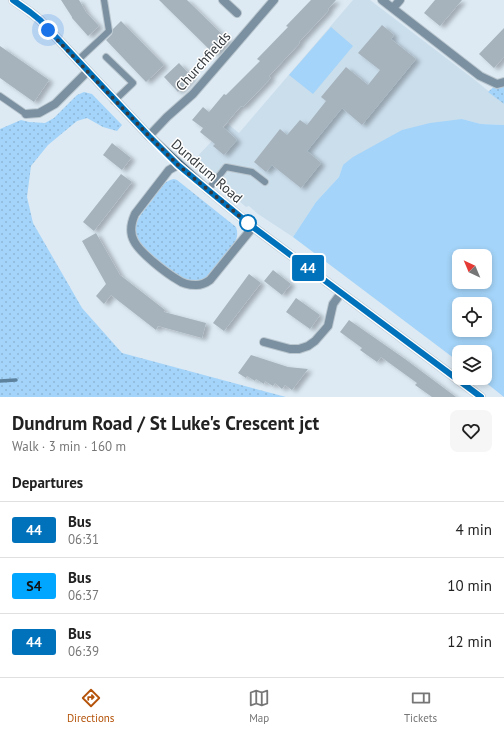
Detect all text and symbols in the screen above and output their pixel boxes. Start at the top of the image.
your location [38,20,58,40]
street label: Churchfields [172,27,235,95]
street label: Dundrum Road [168,135,246,207]
unlabelled marker [239,214,257,232]
north arrow [452,249,492,289]
map controls [452,249,492,385]
line badge: 44 [290,255,326,281]
text: 44 [300,259,316,277]
button: locate [452,297,492,337]
button: layers [452,345,492,385]
button: heart [450,410,492,452]
text: Dundrum Road / St Luke's Crescent jct [12,411,319,435]
text: Walk · 3 min · 160 m [12,438,126,455]
text: Departures [12,473,83,492]
text: Bus [68,512,91,531]
text: 4 min [455,520,492,539]
text: 44 [26,521,42,539]
text: 06:31 [68,531,99,548]
text: Bus [68,568,91,587]
text: 10 min [447,576,492,595]
text: S4 [26,577,42,595]
text: 06:37 [68,587,99,604]
text: Bus [68,624,91,643]
text: 12 min [447,632,492,651]
text: 44 [26,633,42,651]
text: 06:39 [68,643,99,660]
tab: Directions [67,687,114,725]
tab: Map [248,687,270,725]
tab: Tickets [404,687,437,725]

